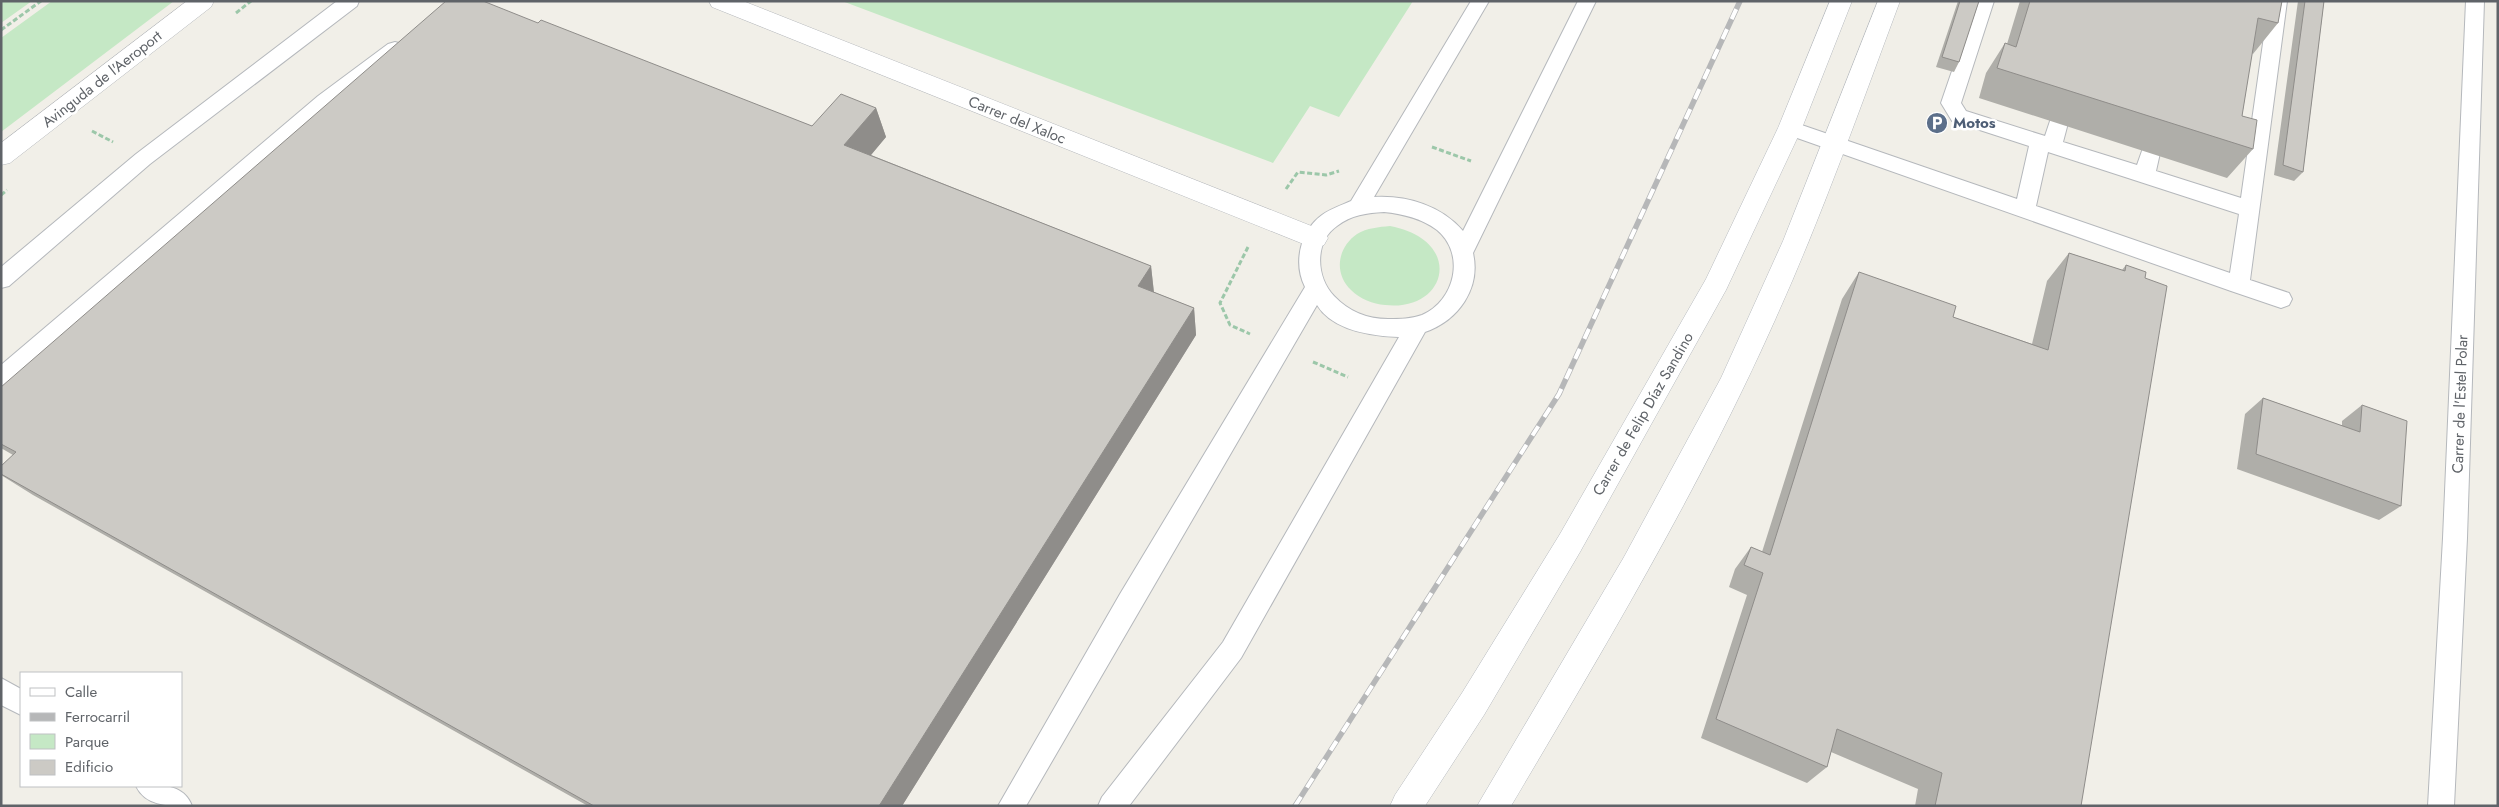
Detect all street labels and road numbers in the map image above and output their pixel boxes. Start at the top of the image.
street label: Avinguda de l'Aeroport [37,25,167,133]
street label: Carrer del Xaloc [965,90,1069,150]
street label: Carrer de Felip Díaz Sandino [1587,328,1699,500]
street label: Carrer de l'Estel Polar [2447,333,2473,474]

